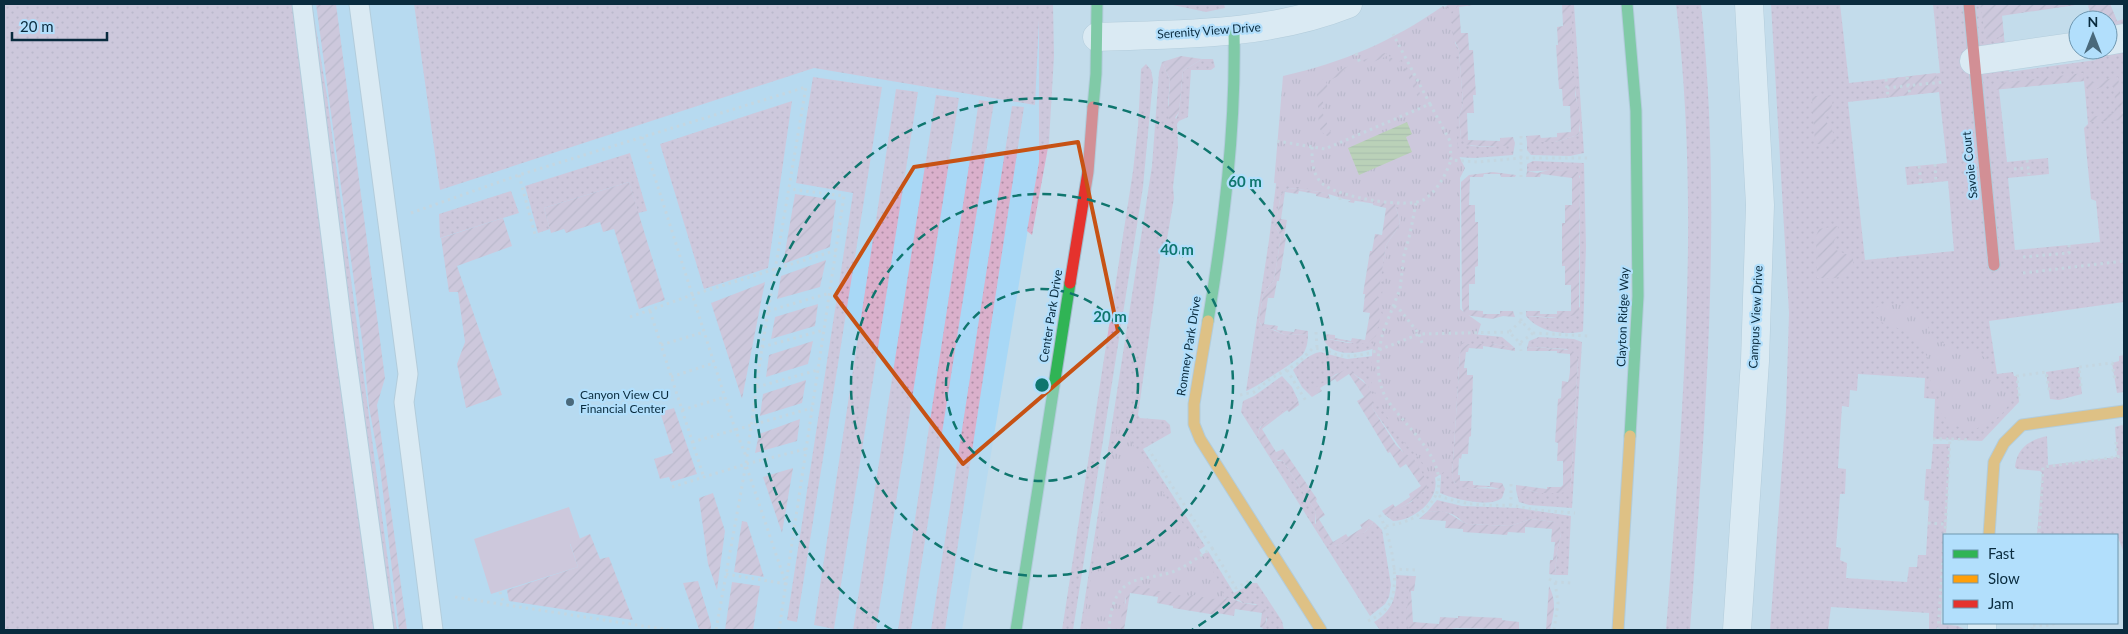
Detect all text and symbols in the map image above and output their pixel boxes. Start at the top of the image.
scale bar [12,10,108,42]
north arrow [2068,10,2118,60]
text: N [2088,13,2098,30]
text: 20 m [20,17,54,35]
street label: Serenity View Drive [1157,19,1261,42]
street label: Savoie Court [1958,130,1980,199]
text: 60 m [1228,172,1262,190]
text: 40 m [1160,240,1194,258]
street label: Campus View Drive [1745,265,1766,369]
street label: Clayton Ridge Way [1613,266,1632,367]
street label: Center Park Drive [1036,268,1065,363]
street label: Romney Park Drive [1173,295,1204,397]
text: 20 m [1093,307,1127,325]
centre of rings [1033,376,1051,394]
place label: Canyon View CU Financial Center [580,387,669,416]
marker: Canyon View CU Financial Center [564,396,576,408]
legend [1943,534,2118,624]
text: Fast [1988,544,2015,562]
text: Slow [1988,569,2020,587]
text: Jam [1988,594,2014,612]

